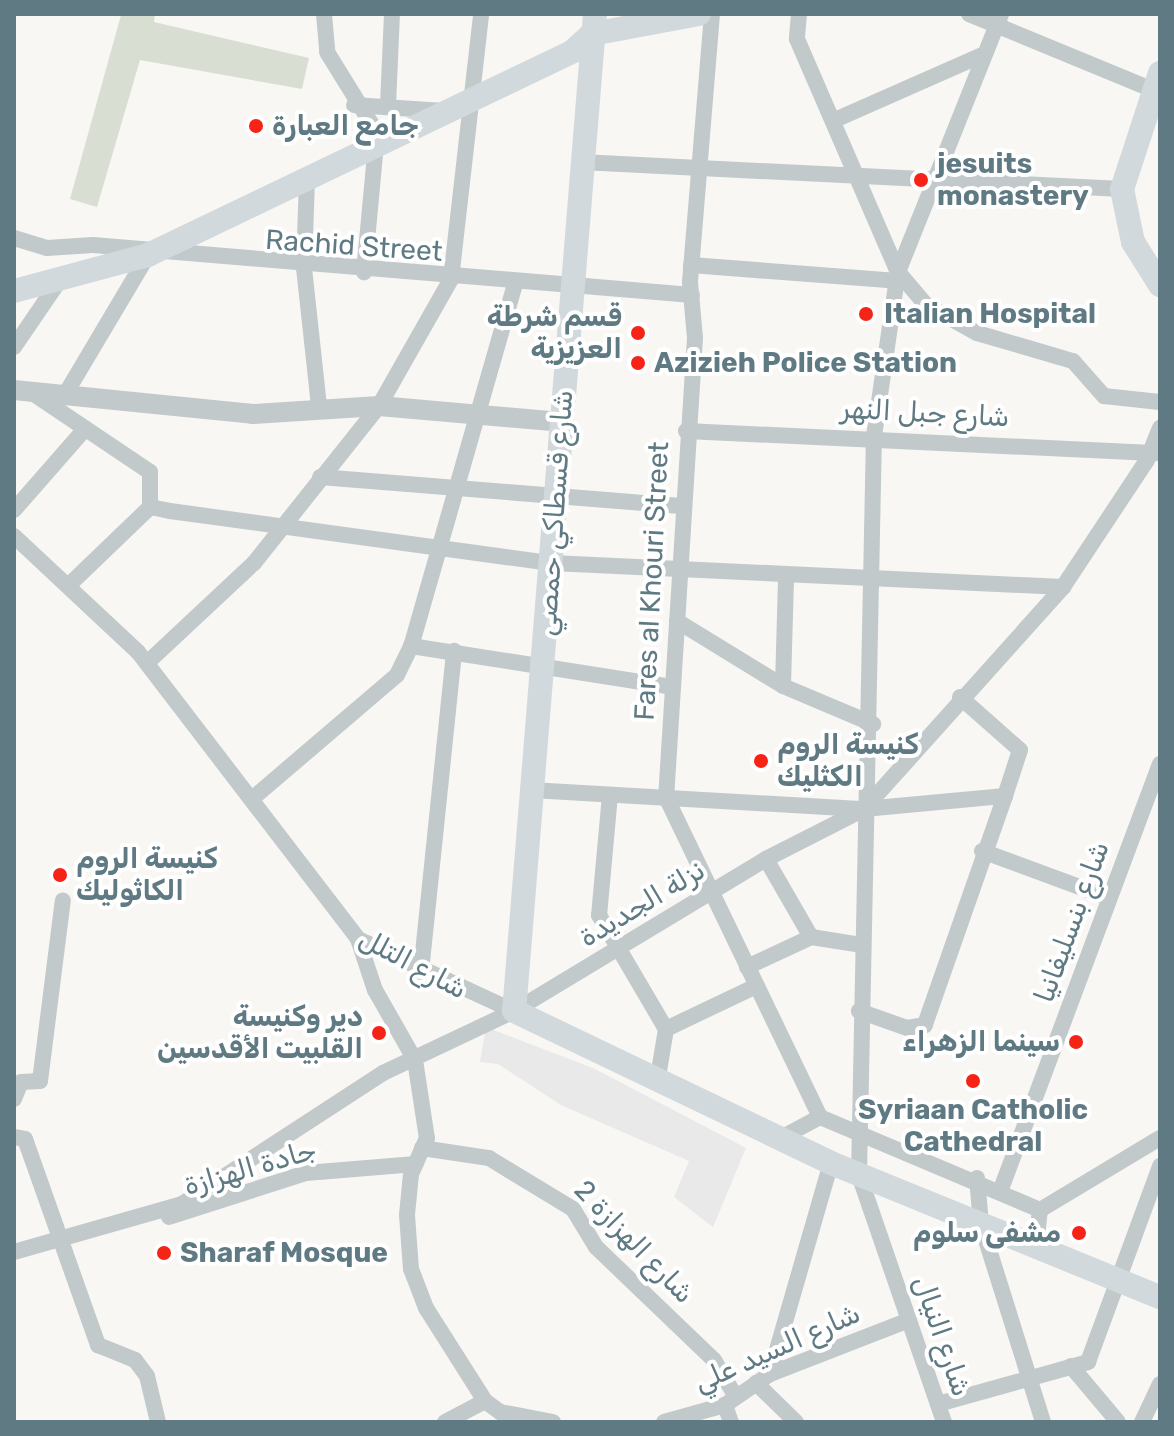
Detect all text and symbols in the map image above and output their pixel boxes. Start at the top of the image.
place label: جامع العبارة [272,109,419,143]
marker: جامع العبارة [247,117,265,135]
place label: jesuits monastery [937,147,1089,213]
marker: jesuits monastery [912,171,930,189]
street label: Rachid Street [264,223,444,269]
place label: Italian Hospital [884,297,1096,331]
place label: قسم شرطة العزيزية [487,300,622,366]
marker: Italian Hospital [855,303,877,325]
marker: قسم شرطة العزيزية [629,324,647,342]
place label: Azizieh Police Station [654,346,957,380]
marker: Azizieh Police Station [629,354,647,372]
street label: شارع قسطاكي حمصي [530,389,580,637]
street label: شارع جبل النهر [840,392,1010,434]
street label: Fares al Khouri Street [628,441,676,721]
place label: كنيسة الروم الكثليك [777,728,919,794]
marker: كنيسة الروم الكثليك [752,752,770,770]
street label: شارع بنسليفانيا [1027,837,1117,1007]
place label: كنيسة الروم الكاثوليك [76,842,218,908]
street label: نزلة الجديدة [573,853,711,955]
marker: كنيسة الروم الكاثوليك [51,866,69,884]
street label: شارع التلل [353,922,473,1006]
place label: دير وكنيسة القلبيت الأقدسين [157,1000,363,1066]
marker: دير وكنيسة القلبيت الأقدسين [370,1024,388,1042]
place label: سينما الزهراء [902,1025,1060,1059]
marker: سينما الزهراء [1067,1033,1085,1051]
marker: Syriaan Catholic Cathedral [964,1072,982,1090]
place label: Syriaan Catholic Cathedral [858,1093,1088,1159]
street label: جادة الهزازة [180,1133,320,1203]
street label: شارع الهزازة 2 [567,1173,701,1311]
place label: مشفى سلوم [913,1216,1061,1250]
marker: مشفى سلوم [1068,1222,1090,1244]
place label: Sharaf Mosque [180,1236,389,1270]
marker: Sharaf Mosque [155,1244,173,1262]
street label: شارع النيال [906,1271,978,1401]
street label: شارع السيد علي [689,1296,865,1400]

